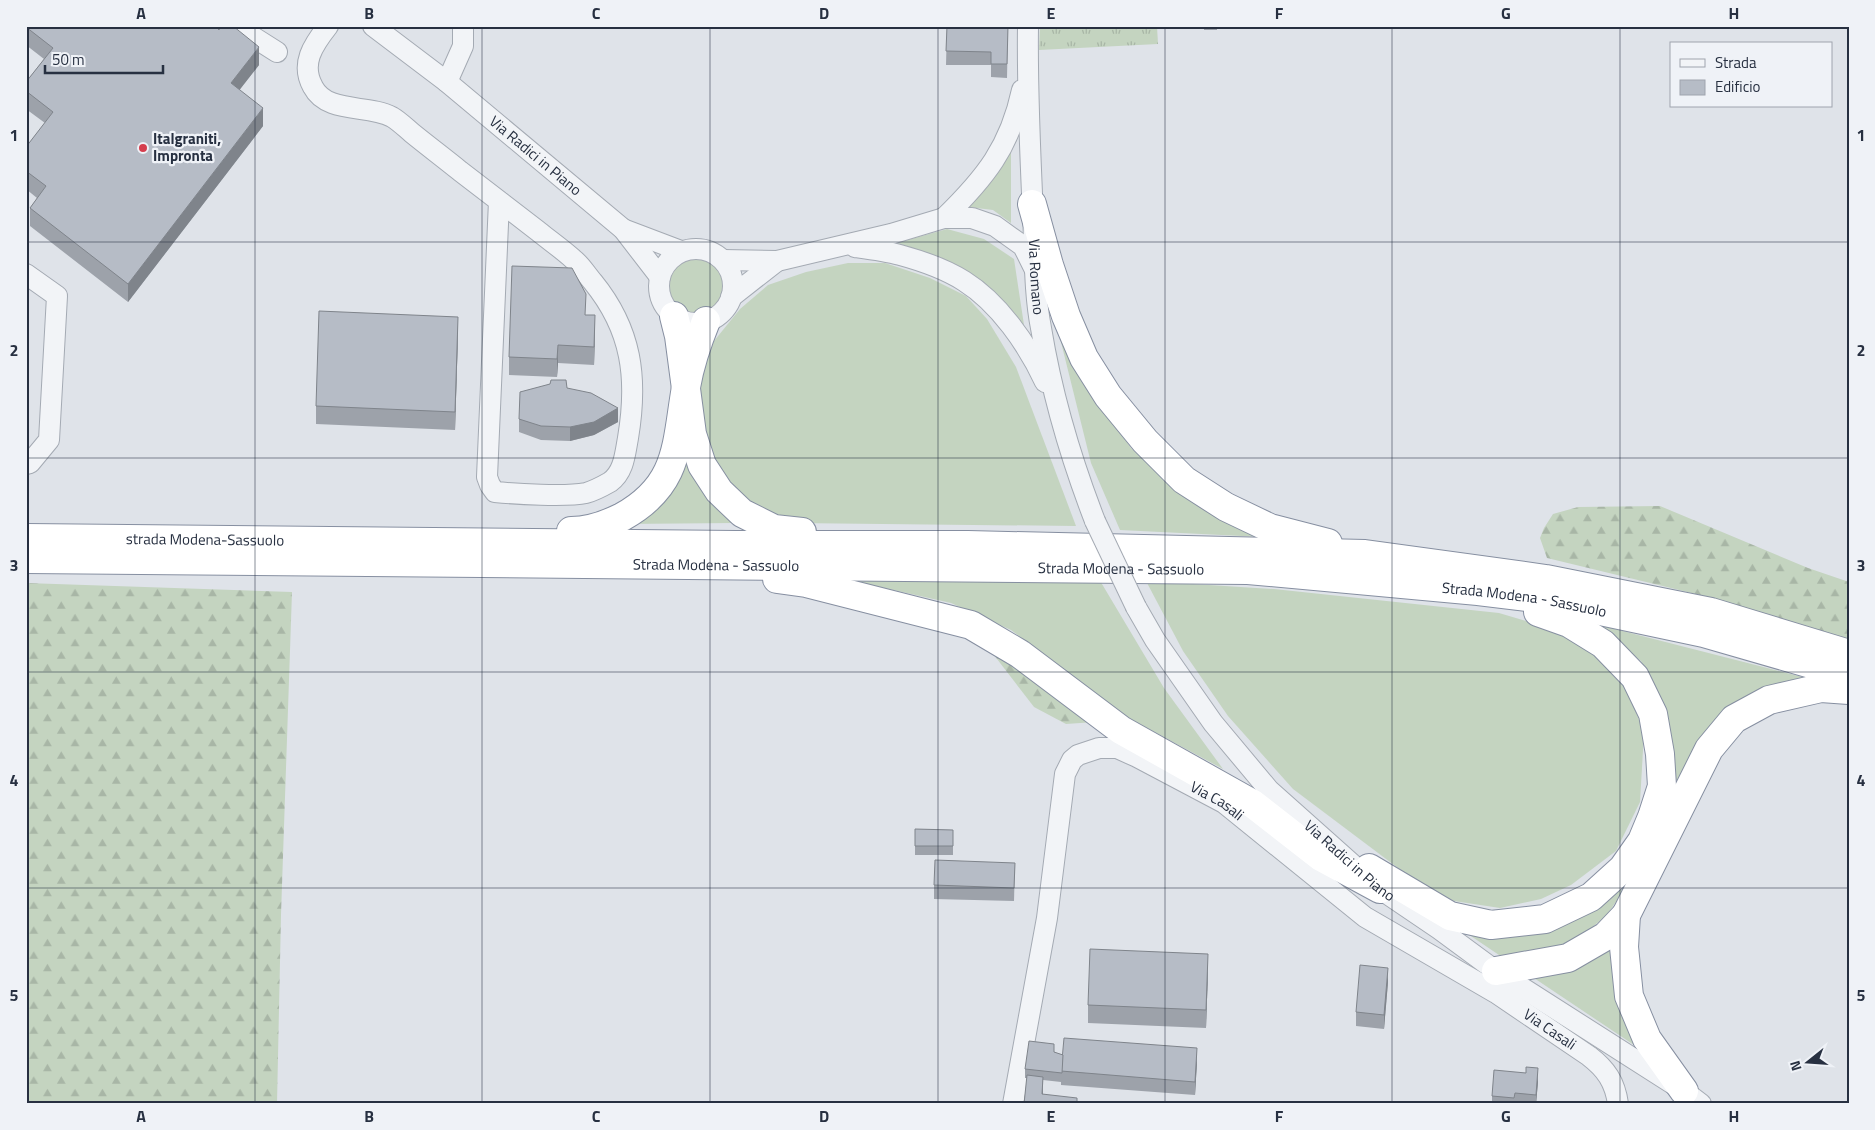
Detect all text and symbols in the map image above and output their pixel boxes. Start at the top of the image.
text: A [136,1,146,25]
text: B [364,1,374,25]
text: C [592,1,601,25]
text: D [819,1,829,25]
text: E [1047,1,1056,25]
text: F [1275,1,1284,25]
text: G [1501,1,1511,25]
text: H [1729,1,1739,25]
scale bar [45,42,162,74]
legend [1670,42,1832,108]
text: 50 m [52,48,85,71]
text: Strada [1715,51,1757,74]
text: Edificio [1715,75,1760,98]
street label: Via Radici in Piano [484,110,587,201]
text: 1 [10,123,18,147]
text: 1 [1857,123,1865,147]
place label: Italgraniti, Impronta [153,127,221,167]
marker: Italgraniti, Impronta [137,142,149,154]
street label: Via Romano [1023,239,1051,316]
text: 2 [10,338,18,362]
text: 2 [1857,338,1865,362]
street label: strada Modena-Sassuolo [126,527,284,552]
street label: Strada Modena - Sassuolo [633,552,799,577]
text: 3 [10,553,18,577]
text: 3 [1857,553,1865,577]
street label: Strada Modena - Sassuolo [1038,556,1204,581]
street label: Strada Modena - Sassuolo [1441,576,1609,623]
text: 4 [10,768,19,792]
text: 4 [1857,768,1866,792]
street label: Via Casali [1186,775,1249,826]
street label: Via Radici in Piano [1299,814,1400,907]
text: 5 [10,983,19,1007]
text: 5 [1857,983,1866,1007]
street label: Via Casali [1519,1003,1581,1055]
north arrow [1782,1038,1832,1088]
text: N [1784,1058,1807,1074]
text: A [136,1104,146,1128]
text: B [364,1104,374,1128]
text: C [592,1104,601,1128]
text: D [819,1104,829,1128]
text: E [1047,1104,1056,1128]
text: F [1275,1104,1284,1128]
text: G [1501,1104,1511,1128]
text: H [1729,1104,1739,1128]

